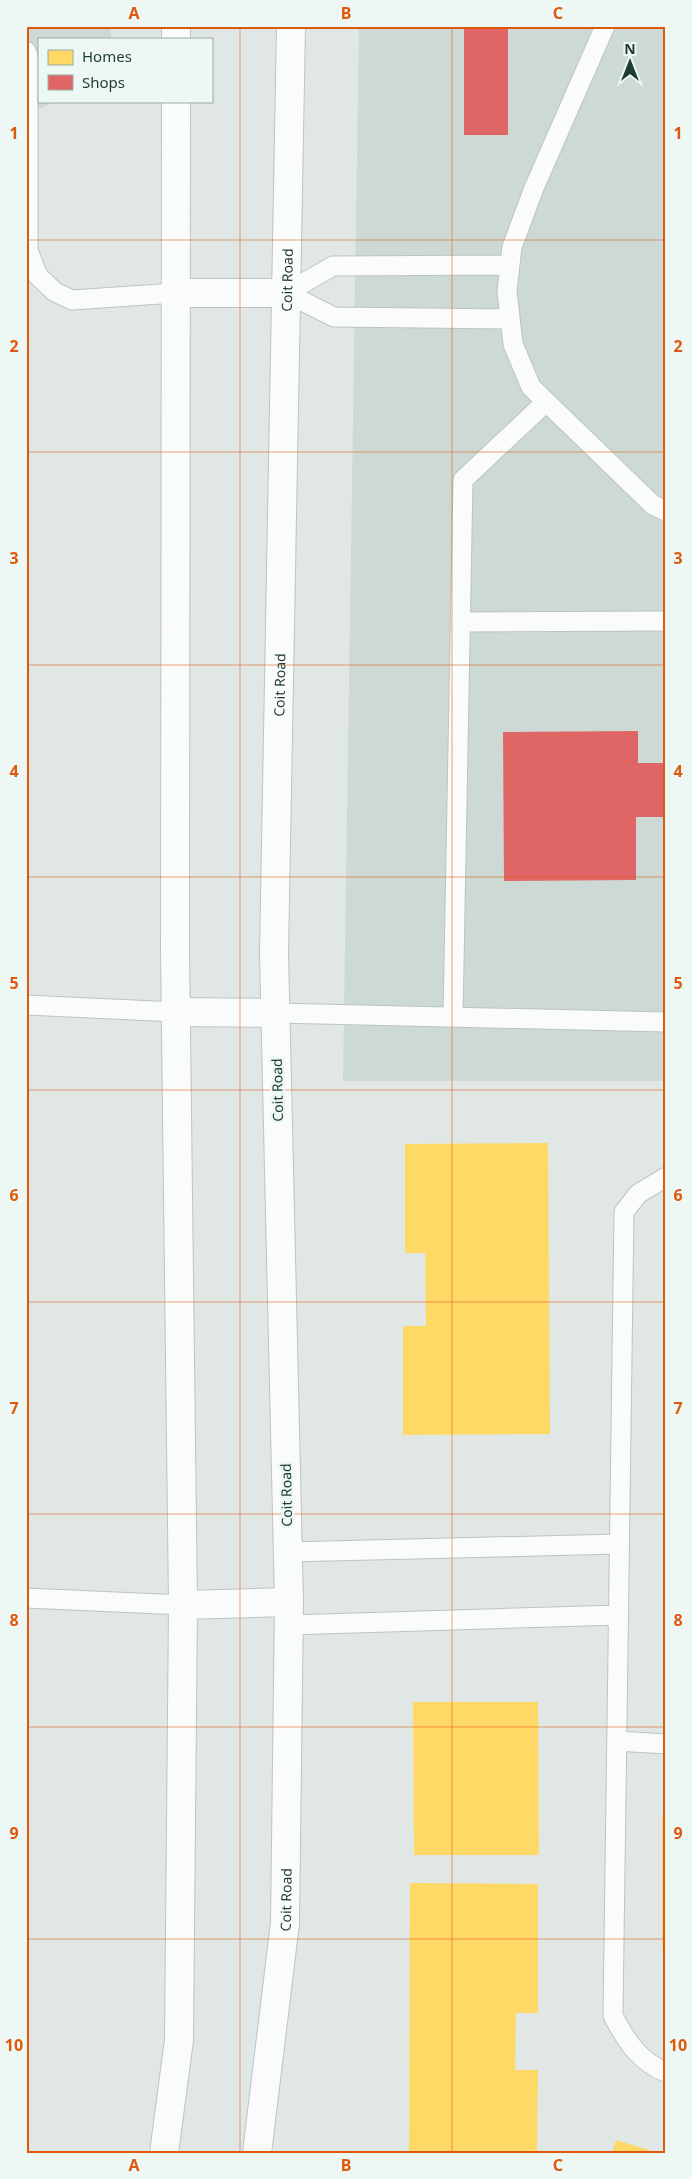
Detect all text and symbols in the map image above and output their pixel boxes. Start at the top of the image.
text: A [128,2,140,24]
text: B [341,2,351,24]
text: C [553,2,563,24]
legend [38,38,212,102]
north arrow [604,38,654,88]
text: N [624,39,636,58]
text: Homes [82,46,132,66]
text: Shops [82,72,125,92]
text: 1 [9,122,19,144]
text: 1 [673,122,683,144]
street label: Coit Road [276,248,296,312]
text: 2 [9,335,19,357]
text: 2 [673,335,683,357]
text: 3 [9,547,19,569]
text: 3 [673,547,683,569]
street label: Coit Road [269,653,289,717]
text: 4 [9,760,19,782]
text: 4 [673,760,683,782]
text: 5 [9,972,19,994]
text: 5 [673,972,683,994]
street label: Coit Road [267,1058,287,1122]
text: 6 [9,1184,19,1206]
text: 6 [673,1184,683,1206]
text: 7 [9,1397,19,1419]
text: 7 [673,1397,683,1419]
street label: Coit Road [276,1463,296,1527]
text: 8 [9,1609,19,1631]
text: 8 [673,1609,683,1631]
text: 9 [9,1822,19,1844]
text: 9 [673,1822,683,1844]
street label: Coit Road [275,1868,295,1932]
text: 10 [5,2034,23,2056]
text: 10 [669,2034,687,2056]
text: A [128,2154,140,2176]
text: B [341,2154,351,2176]
text: C [553,2154,563,2176]

